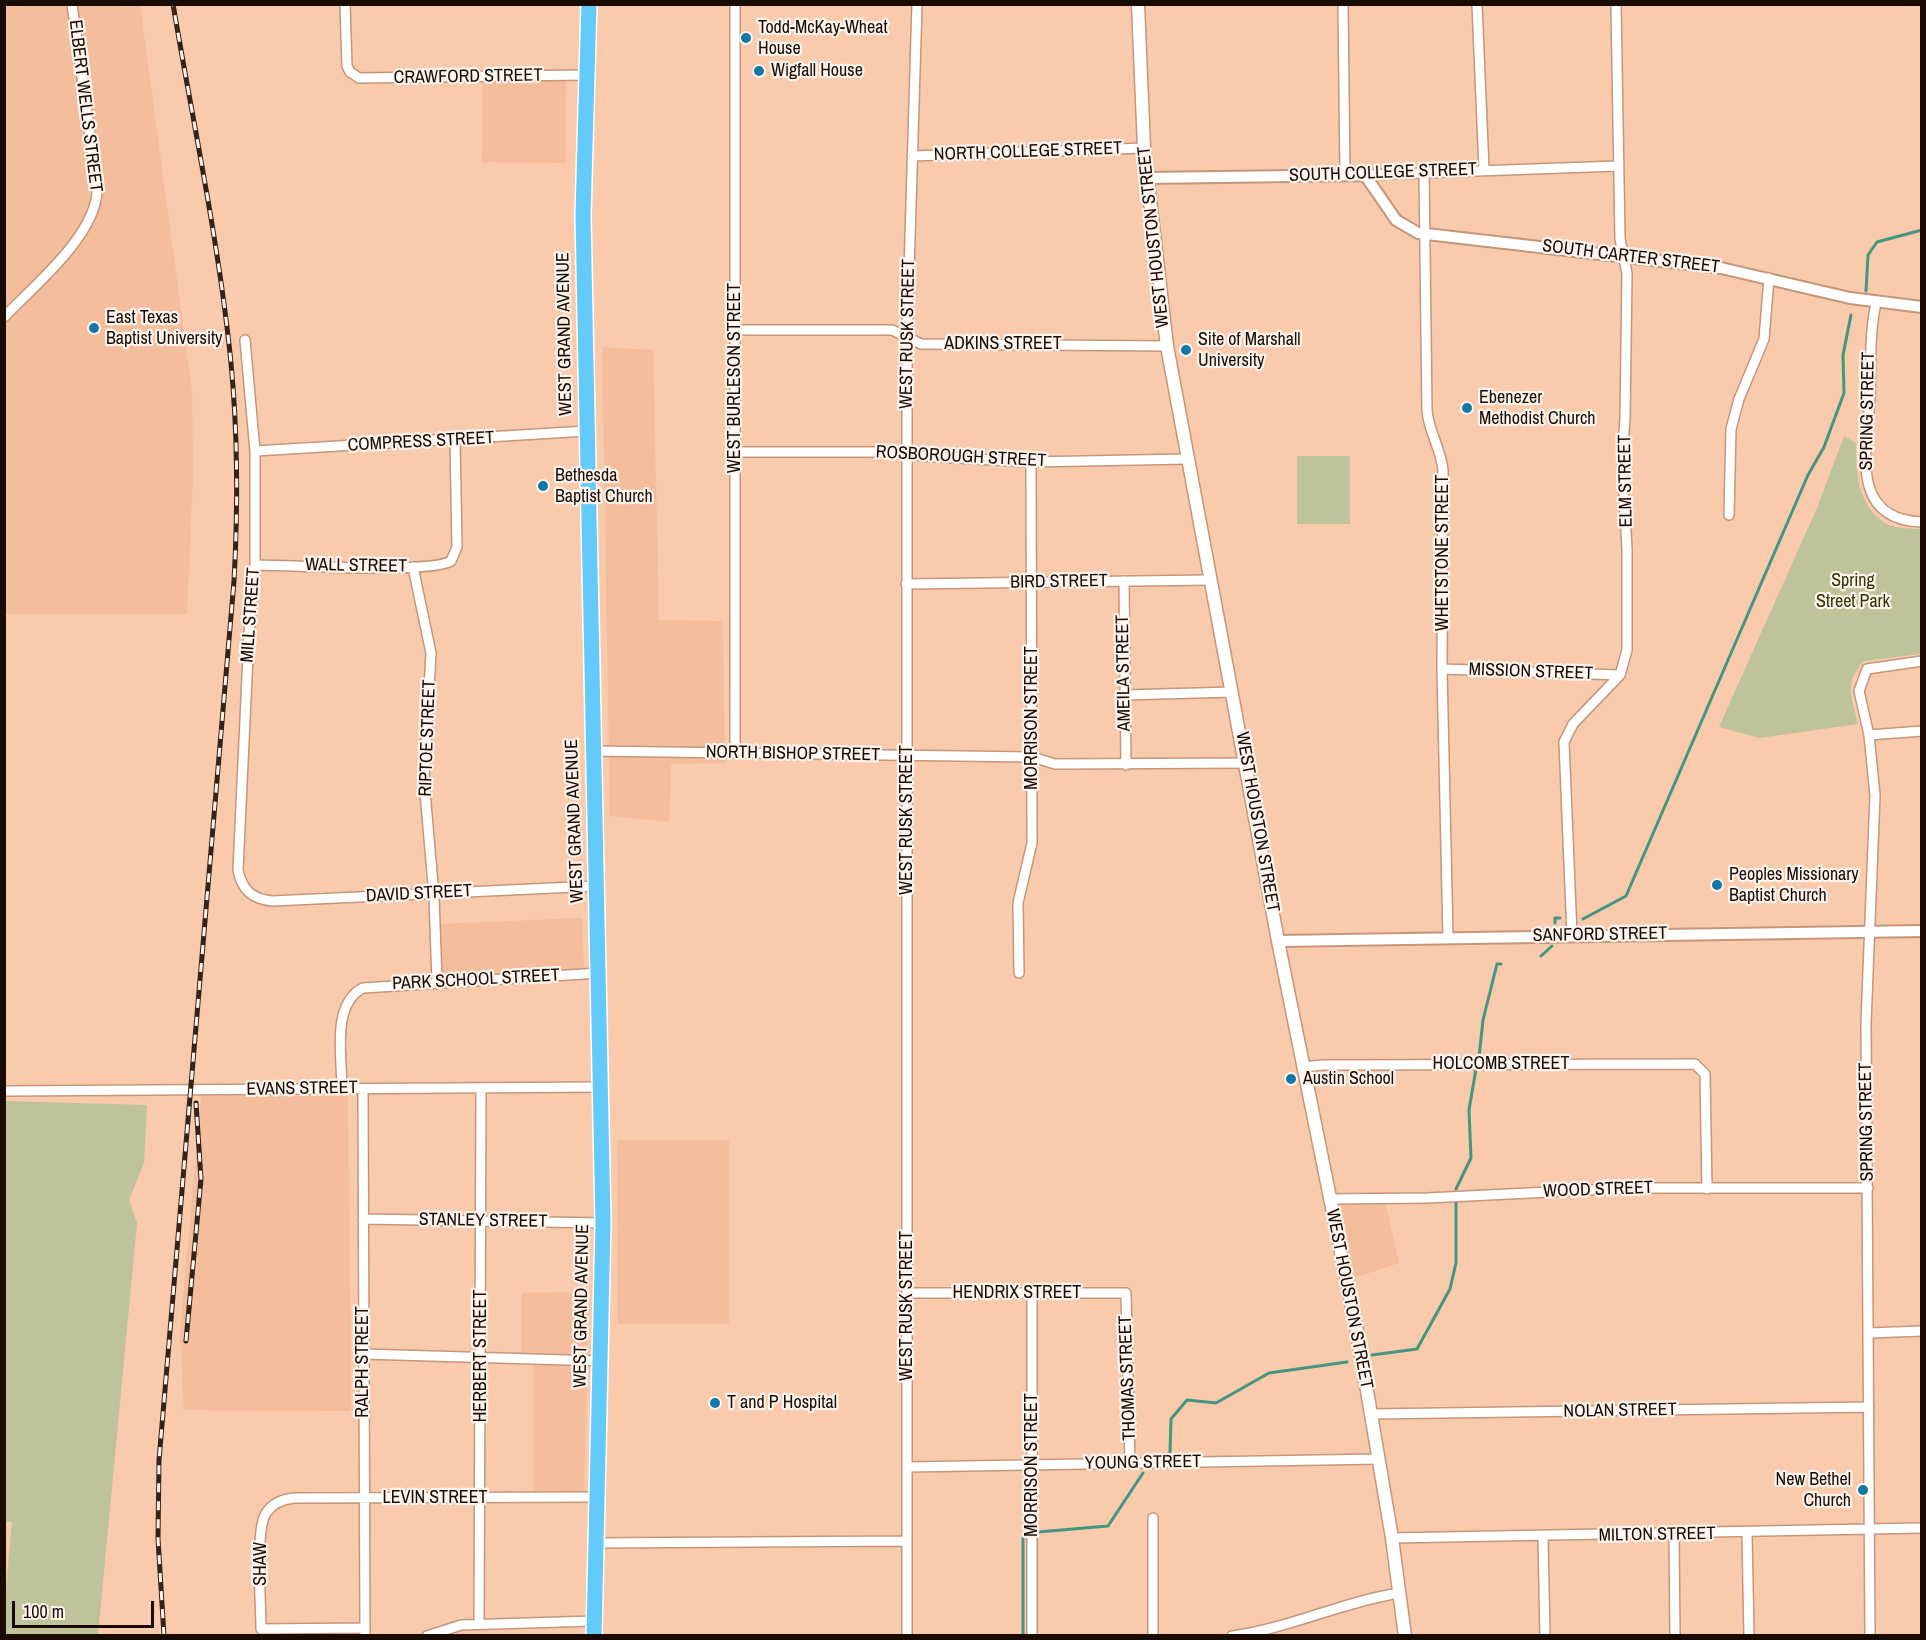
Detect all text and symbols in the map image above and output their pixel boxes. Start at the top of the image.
place label: Todd-McKay-Wheat House [758,17,888,60]
street label: ELBERT WELLS STREET [64,19,106,193]
marker: Todd-McKay-Wheat House [739,31,753,45]
place label: Wigfall House [771,60,863,82]
marker: Wigfall House [752,64,766,78]
street label: CRAWFORD STREET [393,65,543,89]
street label: NORTH COLLEGE STREET [933,138,1123,166]
street label: WEST HOUSTON STREET [1134,145,1174,329]
street label: SOUTH COLLEGE STREET [1289,159,1477,187]
street label: SOUTH CARTER STREET [1541,235,1721,279]
street label: WEST GRAND AVENUE [553,252,577,416]
street label: WEST RUSK STREET [896,259,920,409]
street label: WEST BURLESON STREET [724,283,746,473]
place label: East Texas Baptist University [106,307,222,350]
marker: East Texas Baptist University [87,321,101,335]
place label: Site of Marshall University [1198,329,1301,372]
street label: ADKINS STREET [944,333,1062,355]
marker: Site of Marshall University [1179,343,1193,357]
street label: SPRING STREET [1856,351,1880,471]
place label: Ebenezer Methodist Church [1479,387,1595,430]
marker: Ebenezer Methodist Church [1460,401,1474,415]
street label: COMPRESS STREET [347,427,495,457]
street label: ELM STREET [1614,434,1638,528]
street label: ROSBOROUGH STREET [875,442,1047,472]
place label: Bethesda Baptist Church [555,465,653,508]
street label: WHETSTONE STREET [1432,475,1454,631]
marker: Bethesda Baptist Church [536,479,550,493]
street label: WALL STREET [305,554,407,578]
street label: MILL STREET [237,567,265,663]
street label: BIRD STREET [1010,570,1108,594]
park label: Spring Street Park [1816,570,1890,612]
street label: AMEILA STREET [1112,615,1136,731]
street label: MORRISON STREET [1021,646,1043,790]
street label: MISSION STREET [1468,659,1594,685]
street label: RIPTOE STREET [415,679,441,797]
street label: WEST HOUSTON STREET [1231,730,1283,914]
street label: WEST GRAND AVENUE [561,739,589,903]
street label: NORTH BISHOP STREET [706,742,880,766]
street label: WEST RUSK STREET [896,745,918,895]
place label: Peoples Missionary Baptist Church [1729,864,1859,906]
marker: Peoples Missionary Baptist Church [1710,878,1724,892]
street label: DAVID STREET [365,880,473,908]
street label: SANFORD STREET [1533,923,1667,947]
street label: PARK SCHOOL STREET [392,965,560,995]
street label: HOLCOMB STREET [1433,1053,1569,1075]
street label: SPRING STREET [1855,1062,1879,1182]
place label: Austin School [1303,1068,1394,1090]
marker: Austin School [1284,1072,1298,1086]
street label: EVANS STREET [246,1077,358,1101]
street label: WOOD STREET [1543,1177,1653,1203]
street label: WEST HOUSTON STREET [1321,1207,1377,1391]
street label: STANLEY STREET [419,1209,547,1233]
street label: WEST GRAND AVENUE [570,1224,594,1388]
street label: WEST RUSK STREET [896,1231,918,1381]
street label: HENDRIX STREET [953,1282,1081,1304]
street label: HERBERT STREET [470,1290,492,1422]
street label: RALPH STREET [352,1306,374,1418]
street label: THOMAS STREET [1115,1315,1141,1441]
place label: T and P Hospital [727,1392,837,1414]
street label: MORRISON STREET [1021,1393,1043,1537]
marker: T and P Hospital [708,1396,722,1410]
street label: NOLAN STREET [1563,1399,1677,1423]
street label: YOUNG STREET [1085,1451,1201,1475]
place label: New Bethel Church [1776,1469,1851,1512]
marker: New Bethel Church [1856,1483,1870,1497]
street label: LEVIN STREET [383,1487,487,1509]
street label: MILTON STREET [1598,1523,1716,1547]
street label: SHAW [250,1542,272,1586]
scale bar [15,1589,158,1627]
text: 100 m [23,1599,64,1624]

